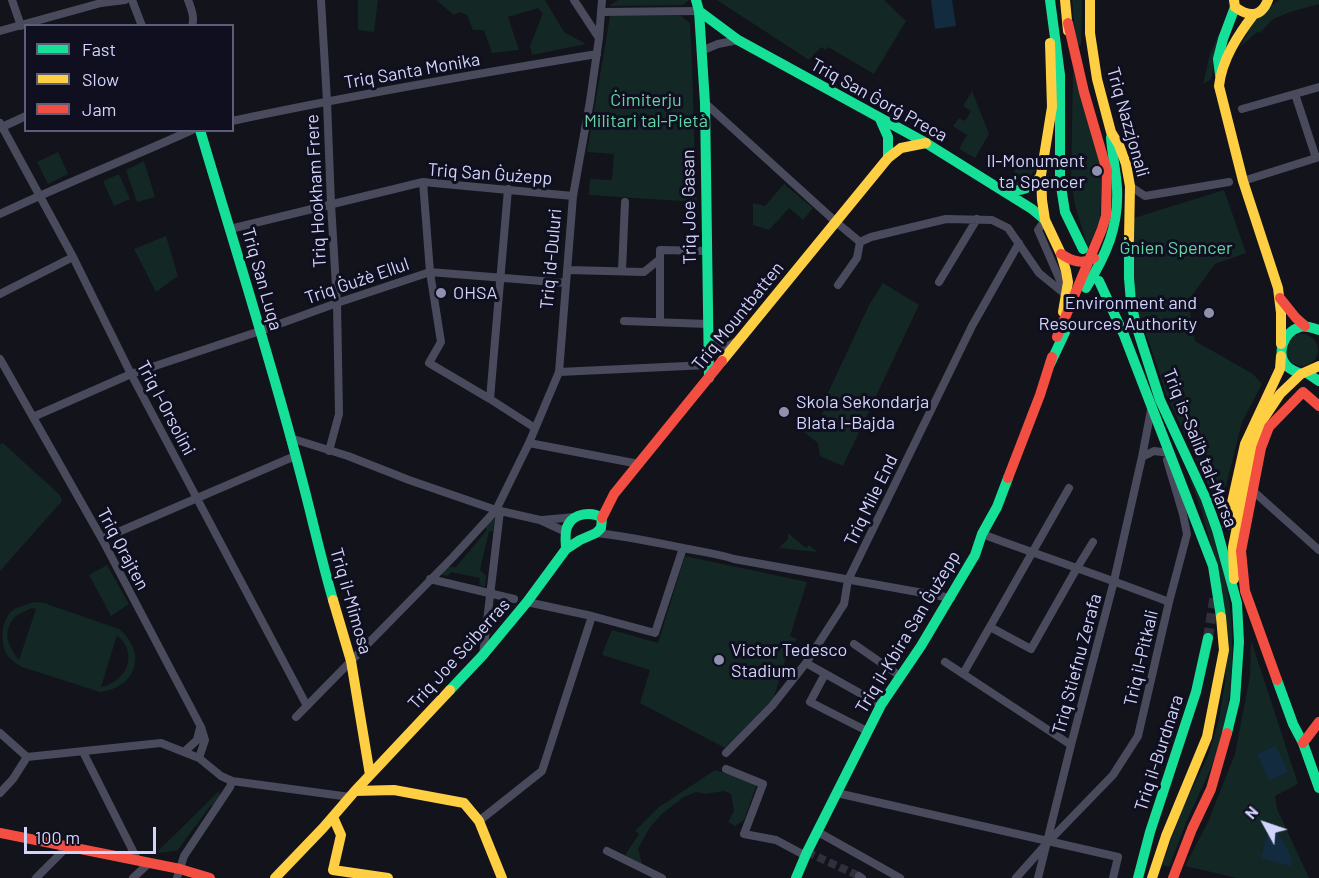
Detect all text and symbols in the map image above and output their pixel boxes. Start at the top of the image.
legend [24,24,234,132]
text: Fast [82,38,116,60]
street label: Triq Santa Monika [342,48,482,94]
street label: Triq San Ġorġ Preca [807,54,951,146]
street label: Triq Nazzjonali [1102,65,1154,179]
text: Slow [82,68,119,90]
park label: Ċimiterju Militari tal-Pietà [584,89,708,132]
text: Jam [82,98,116,120]
street label: Triq Hookham Frere [301,114,331,268]
street label: Triq Joe Gasan [677,149,701,265]
place label: Il-Monument ta' Spencer [986,150,1085,192]
street label: Triq San Ġużepp [427,159,553,189]
marker: Il-Monument ta' Spencer [1090,164,1104,178]
street label: Triq id-Duluri [536,208,566,310]
street label: Triq San Luqa [237,225,287,333]
park label: Ġnien Spencer [1119,237,1233,259]
street label: Triq Ġużè Ellul [302,253,412,309]
street label: Triq Mountbatten [688,257,788,375]
place label: OHSA [453,282,497,304]
marker: OHSA [434,286,448,300]
place label: Environment and Resources Authority [1039,292,1197,334]
marker: Environment and Resources Authority [1202,306,1216,320]
street label: Triq l-Orsolini [132,357,200,459]
street label: Triq is-Salib tal-Marsa [1158,365,1242,531]
place label: Skola Sekondarja Blata l-Bajda [796,391,929,434]
marker: Skola Sekondarja Blata l-Bajda [777,405,791,419]
street label: Triq Mile End [840,451,902,549]
street label: Triq Qrajten [92,504,154,594]
street label: Triq il-Mimosa [326,545,376,657]
street label: Triq il-Kbira San Ġużepp [851,547,965,717]
street label: Triq Stiefnu Zerafa [1048,591,1106,737]
street label: Triq Joe Sciberras [403,594,515,714]
street label: Triq il-Pitkali [1119,608,1163,708]
place label: Victor Tedesco Stadium [731,639,847,682]
marker: Victor Tedesco Stadium [712,653,726,667]
street label: Triq il-Burdnara [1130,692,1188,814]
north arrow [1235,794,1295,854]
text: N [1240,802,1262,822]
scale bar [27,815,159,853]
text: 100 m [35,826,80,848]

